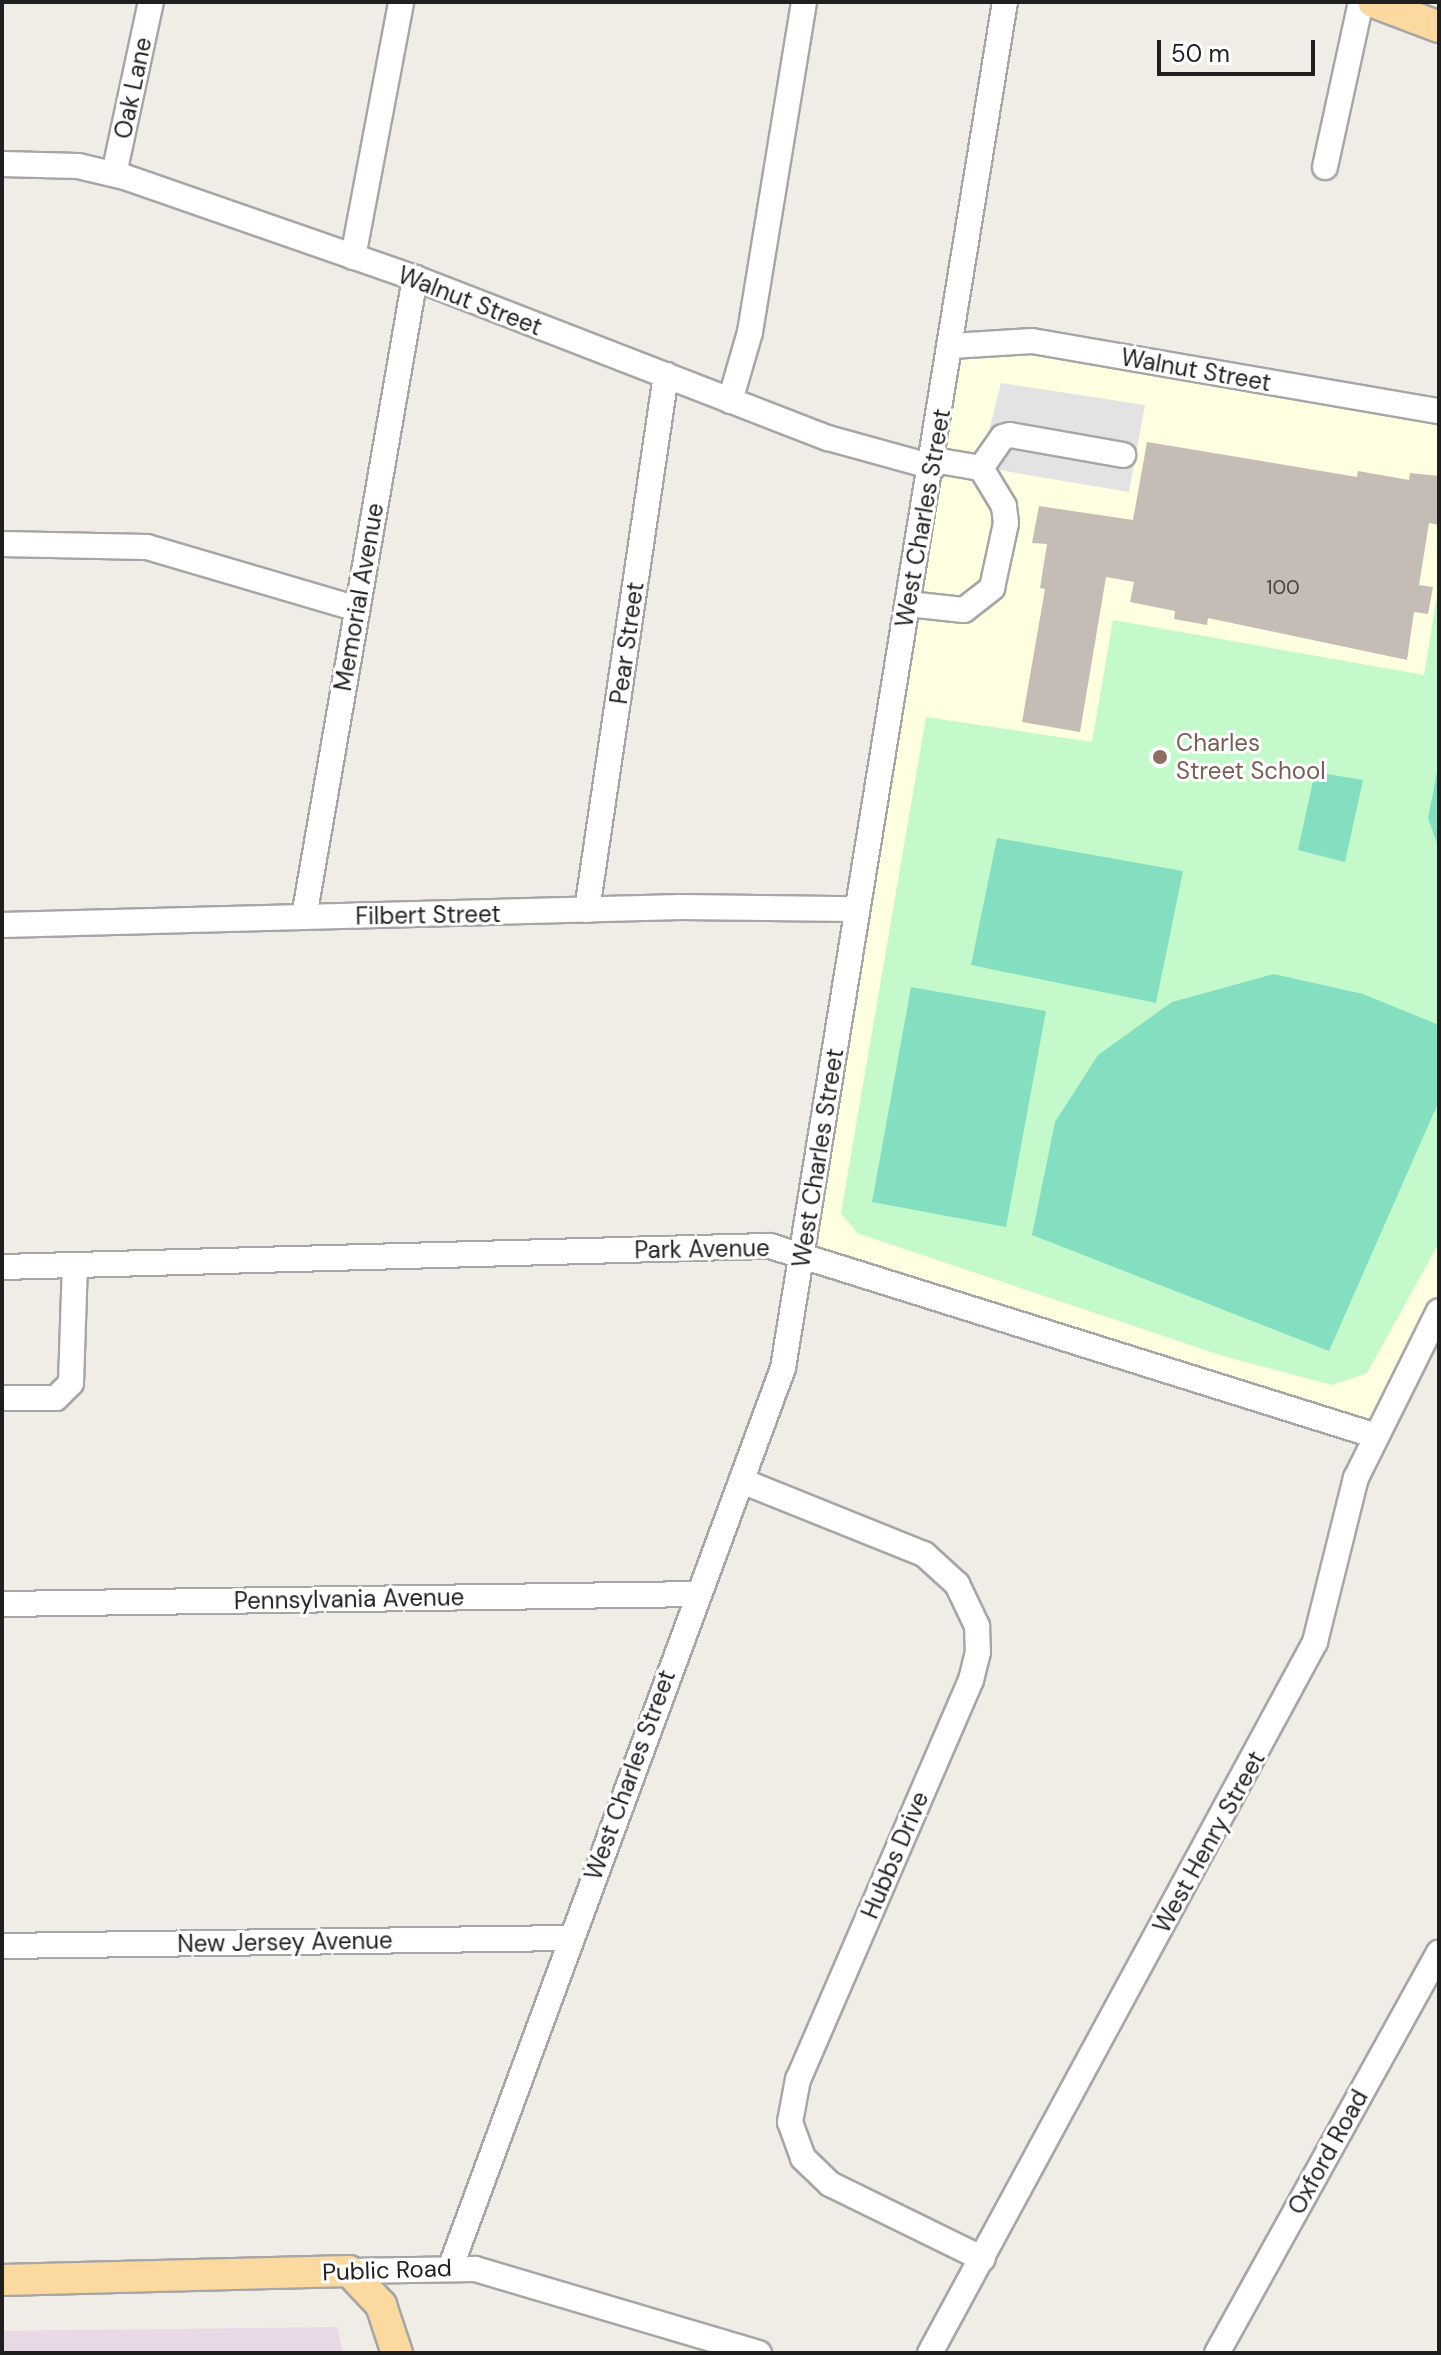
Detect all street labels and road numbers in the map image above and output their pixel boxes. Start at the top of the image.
street label: Oak Lane [108,35,158,141]
street label: Walnut Street [394,260,546,342]
street label: Walnut Street [1119,343,1273,397]
street label: West Charles Street [890,407,956,629]
street label: Memorial Avenue [328,501,390,693]
street label: Pear Street [604,580,650,706]
street label: Filbert Street [355,899,501,931]
street label: West Charles Street [786,1046,850,1270]
street label: Park Avenue [634,1233,770,1265]
street label: Pennsylvania Avenue [234,1583,464,1615]
street label: West Charles Street [579,1666,681,1884]
street label: West Henry Street [1147,1746,1271,1938]
street label: Hubbs Drive [855,1787,935,1923]
street label: New Jersey Avenue [177,1926,393,1958]
street label: Oxford Road [1282,2085,1374,2219]
street label: Public Road [322,2253,452,2287]

